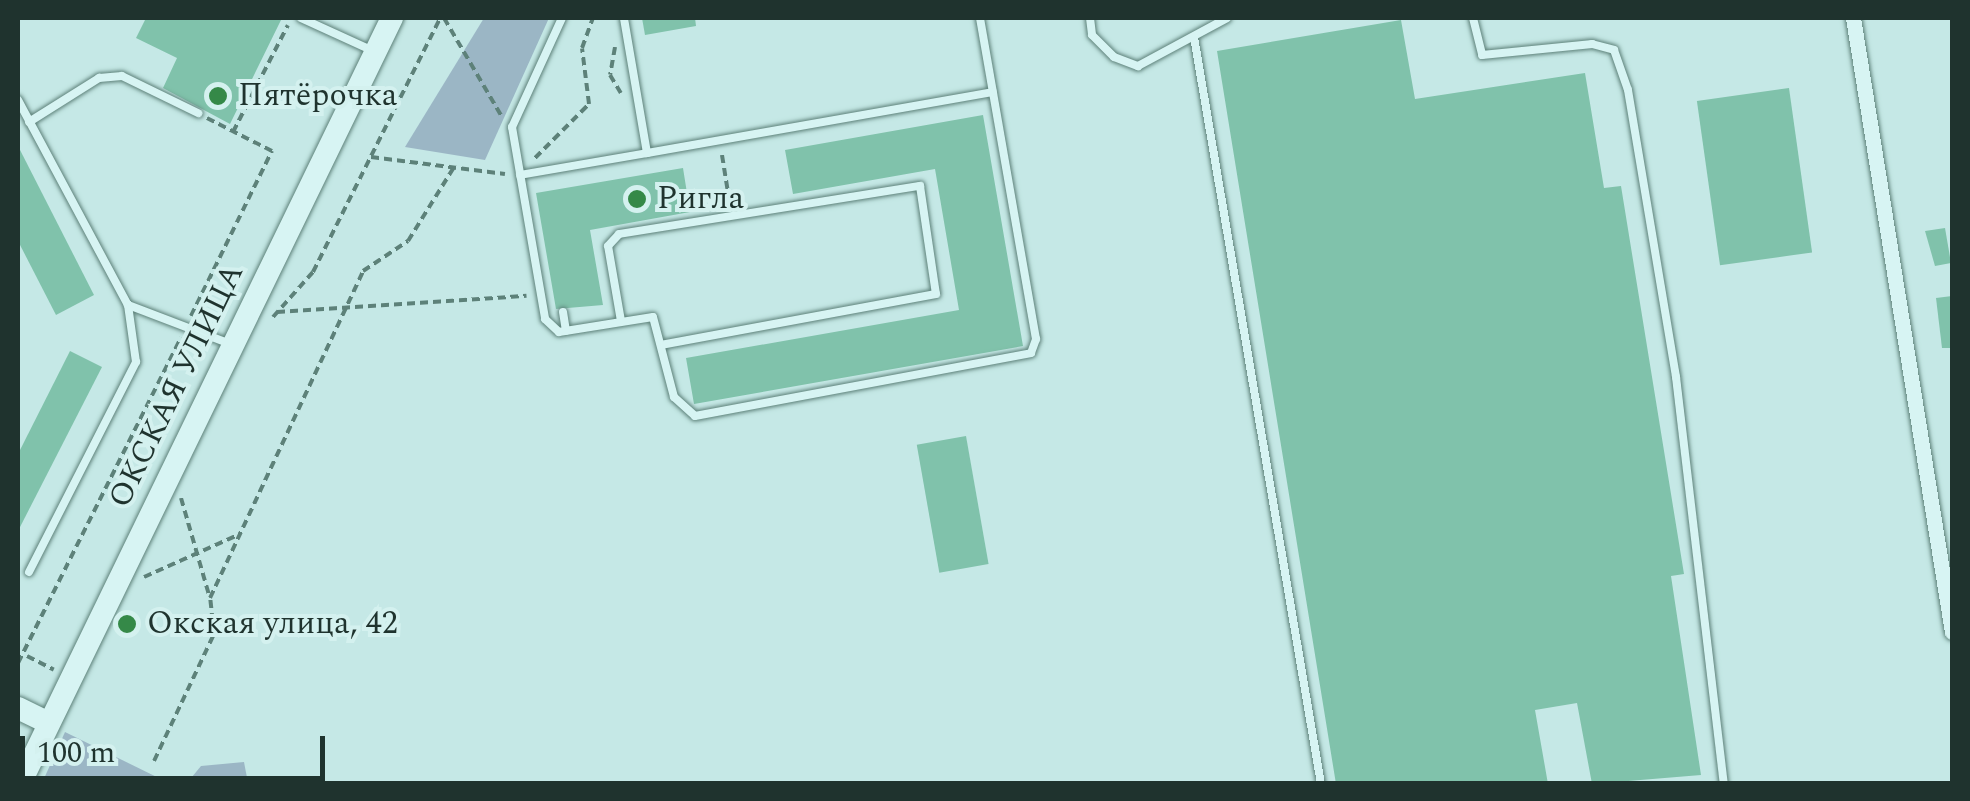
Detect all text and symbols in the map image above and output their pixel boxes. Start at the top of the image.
place label: Пятёрочка [238,77,397,115]
marker: Пятёрочка [207,85,229,107]
place label: Ригла [657,180,744,218]
marker: Ригла [626,188,648,210]
street label: ОКСКАЯ УЛИЦА [101,258,253,514]
place label: Окская улица, 42 [147,605,398,643]
marker: Окская улица, 42 [116,613,138,635]
scale bar [25,716,330,778]
text: 100 m [37,730,115,776]

